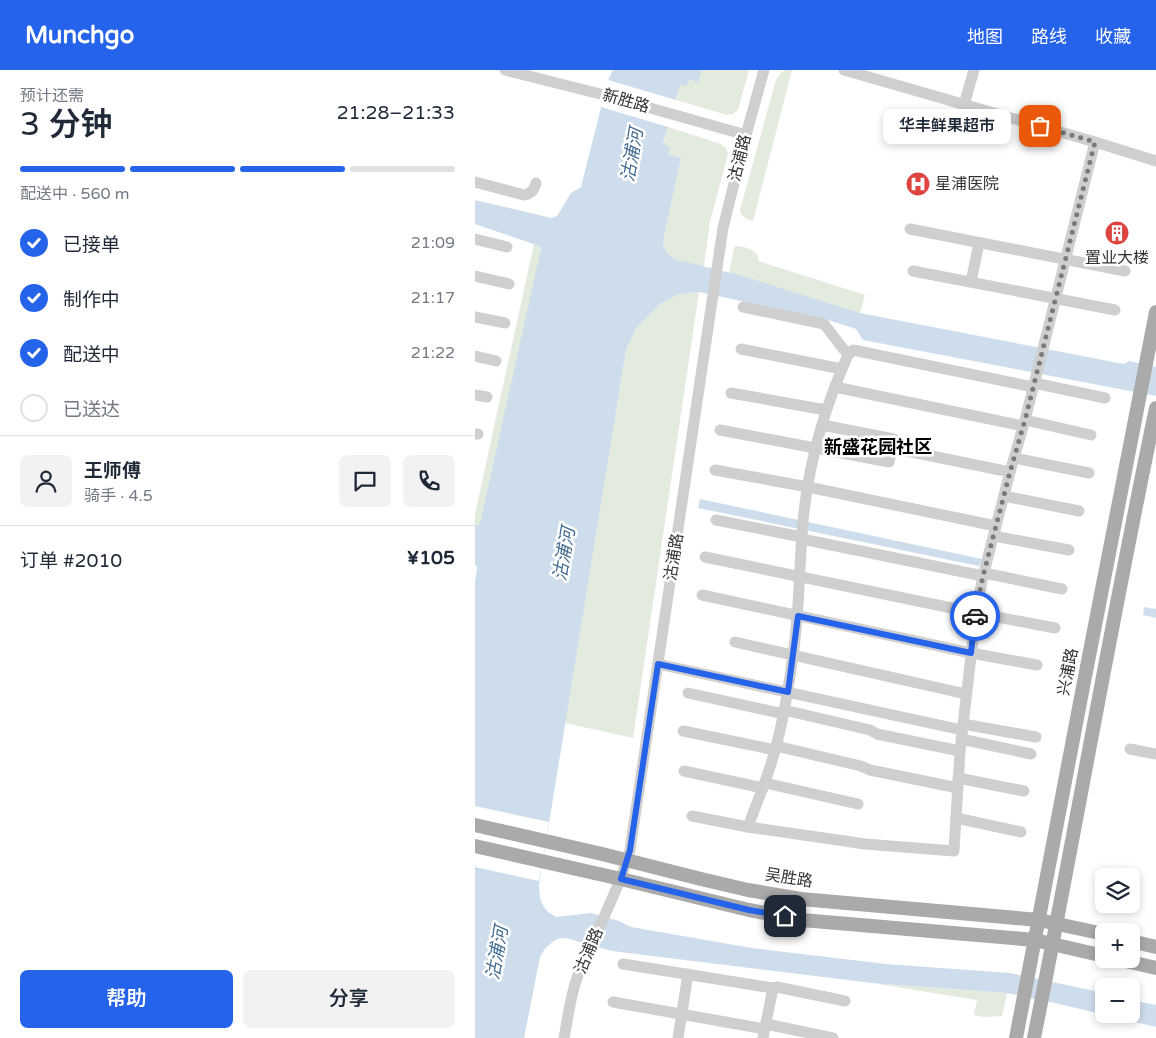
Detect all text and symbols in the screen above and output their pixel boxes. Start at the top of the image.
text: Munchgo [25,21,134,50]
text: 地图 [967,26,1003,48]
text: 路线 [1031,26,1067,48]
text: 收藏 [1095,26,1131,48]
street label: 新胜路 [600,85,652,117]
text: 预计还需 [20,86,84,106]
text: 21:28–21:33 [337,102,455,124]
pin [1019,105,1061,147]
text: 3 分钟 [20,106,112,144]
callout: 华丰鲜果超市 [883,108,1010,144]
icon: bag [1026,112,1054,140]
text: 华丰鲜果超市 [899,116,995,136]
water label: 沽浦河 [616,124,648,183]
street label: 沽浦路 [724,132,756,184]
hospital icon: 星浦医院 [905,171,931,197]
place label: 星浦医院 [935,174,999,194]
text: 配送中 · 560 m [20,184,129,204]
building icon: 置业大楼 [1104,220,1130,246]
icon: check [20,229,48,257]
text: 21:09 [411,233,455,253]
text: 已接单 [63,234,120,256]
place label: 置业大楼 [1085,248,1149,268]
icon: check [20,284,48,312]
text: 21:17 [411,288,455,308]
text: 制作中 [63,289,120,311]
icon: check [20,339,48,367]
text: 21:22 [411,343,455,363]
text: 配送中 [63,344,120,366]
text: 已送达 [63,399,120,421]
district label: 新盛花园社区 [824,436,932,458]
button: person [20,455,72,507]
button: chat [339,455,391,507]
button: phone [403,455,455,507]
text: 王师傅 [84,460,141,482]
text: 骑手 · 4.5 [84,486,153,506]
water label: 沽浦河 [548,523,580,582]
street label: 沽浦路 [660,532,688,582]
text: ¥105 [407,547,455,569]
text: 订单 #2010 [20,550,122,572]
courier [950,591,1000,641]
icon: car [961,602,989,630]
street label: 兴浦路 [1054,647,1082,697]
street label: 吴胜路 [764,864,814,892]
map controls [1095,868,1140,1023]
button: layers [1095,868,1140,913]
pin [764,895,806,937]
icon: home [771,902,799,930]
water label: 沽浦河 [481,922,513,981]
button: + [1095,923,1140,968]
street label: 沽浦路 [570,925,608,977]
button: 帮助 [20,970,233,1028]
button: 分享 [243,970,455,1028]
button: − [1095,978,1140,1023]

